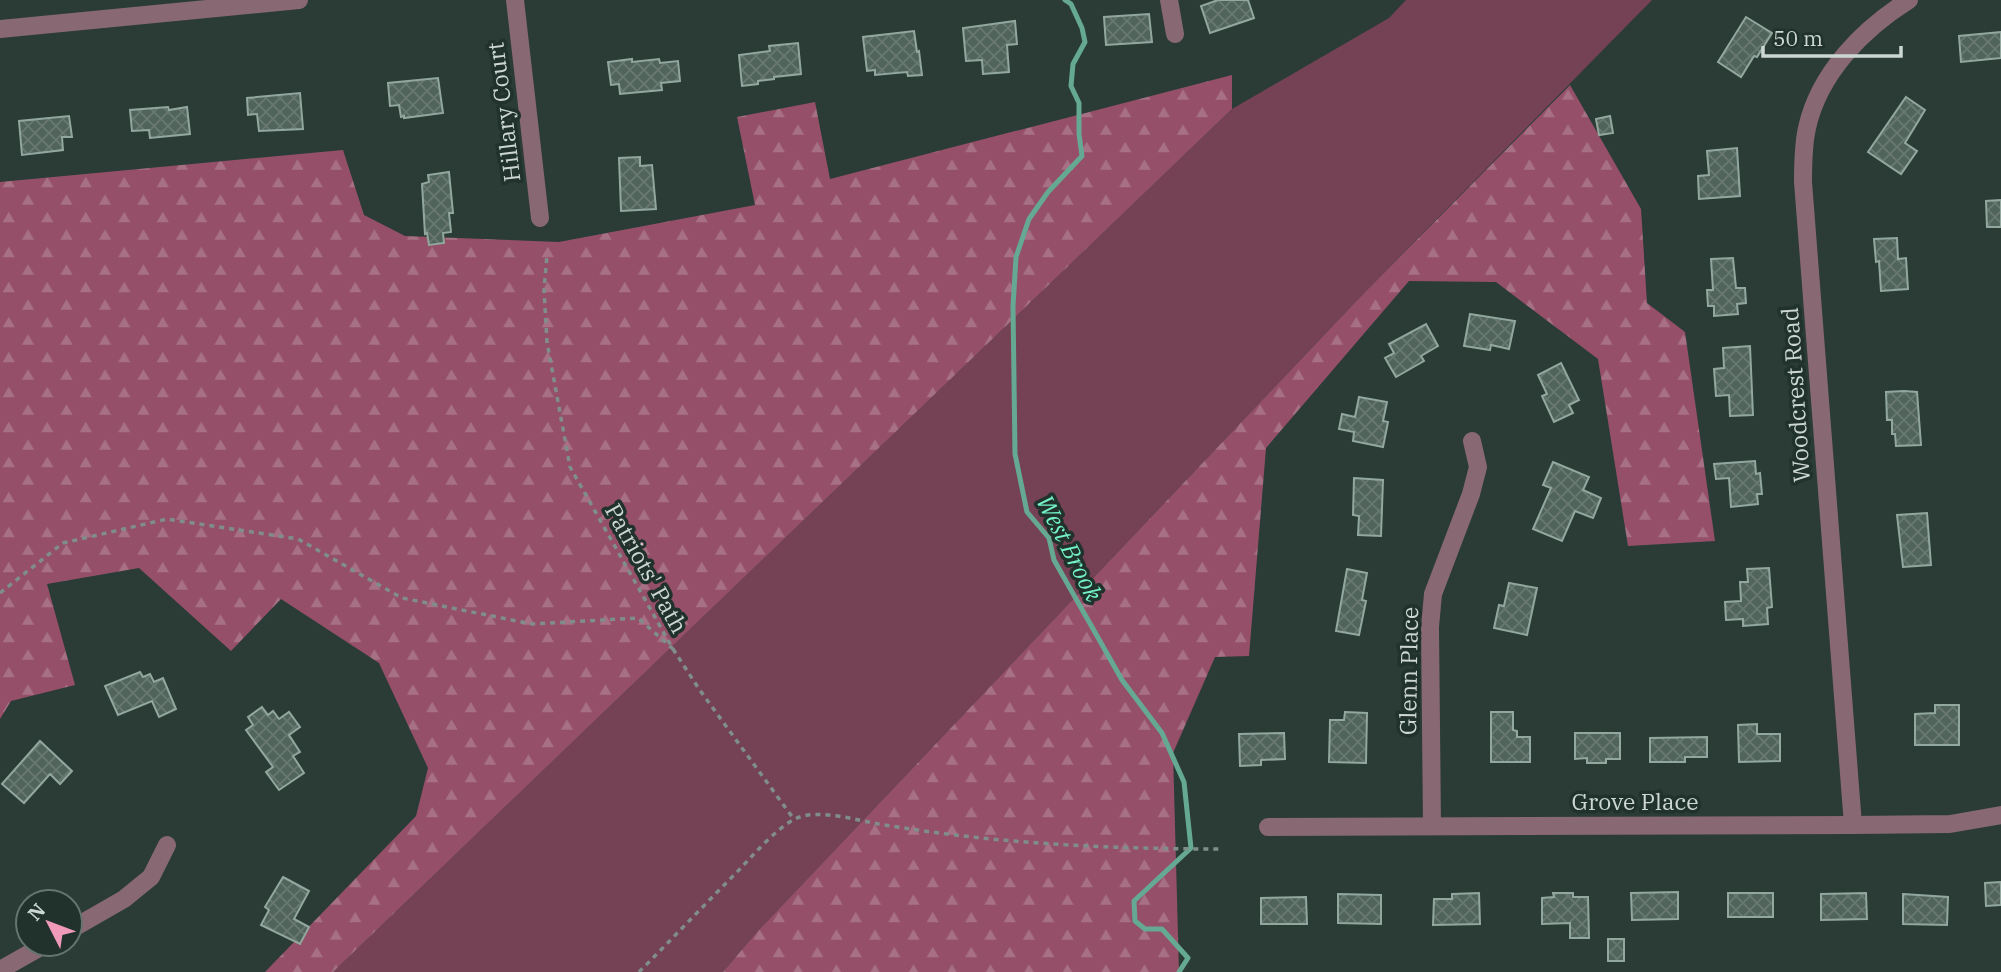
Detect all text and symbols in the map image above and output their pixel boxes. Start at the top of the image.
scale bar [1763,14,1901,58]
text: 50 m [1773,24,1823,52]
street label: Hillary Court [480,40,526,184]
street label: Woodcrest Road [1774,306,1816,484]
water label: West Brook [1030,489,1111,607]
street label: Patriots' Path [599,498,695,638]
street label: Glenn Place [1392,607,1424,735]
street label: Grove Place [1571,786,1699,816]
north arrow [14,888,84,958]
text: N [22,898,50,925]

